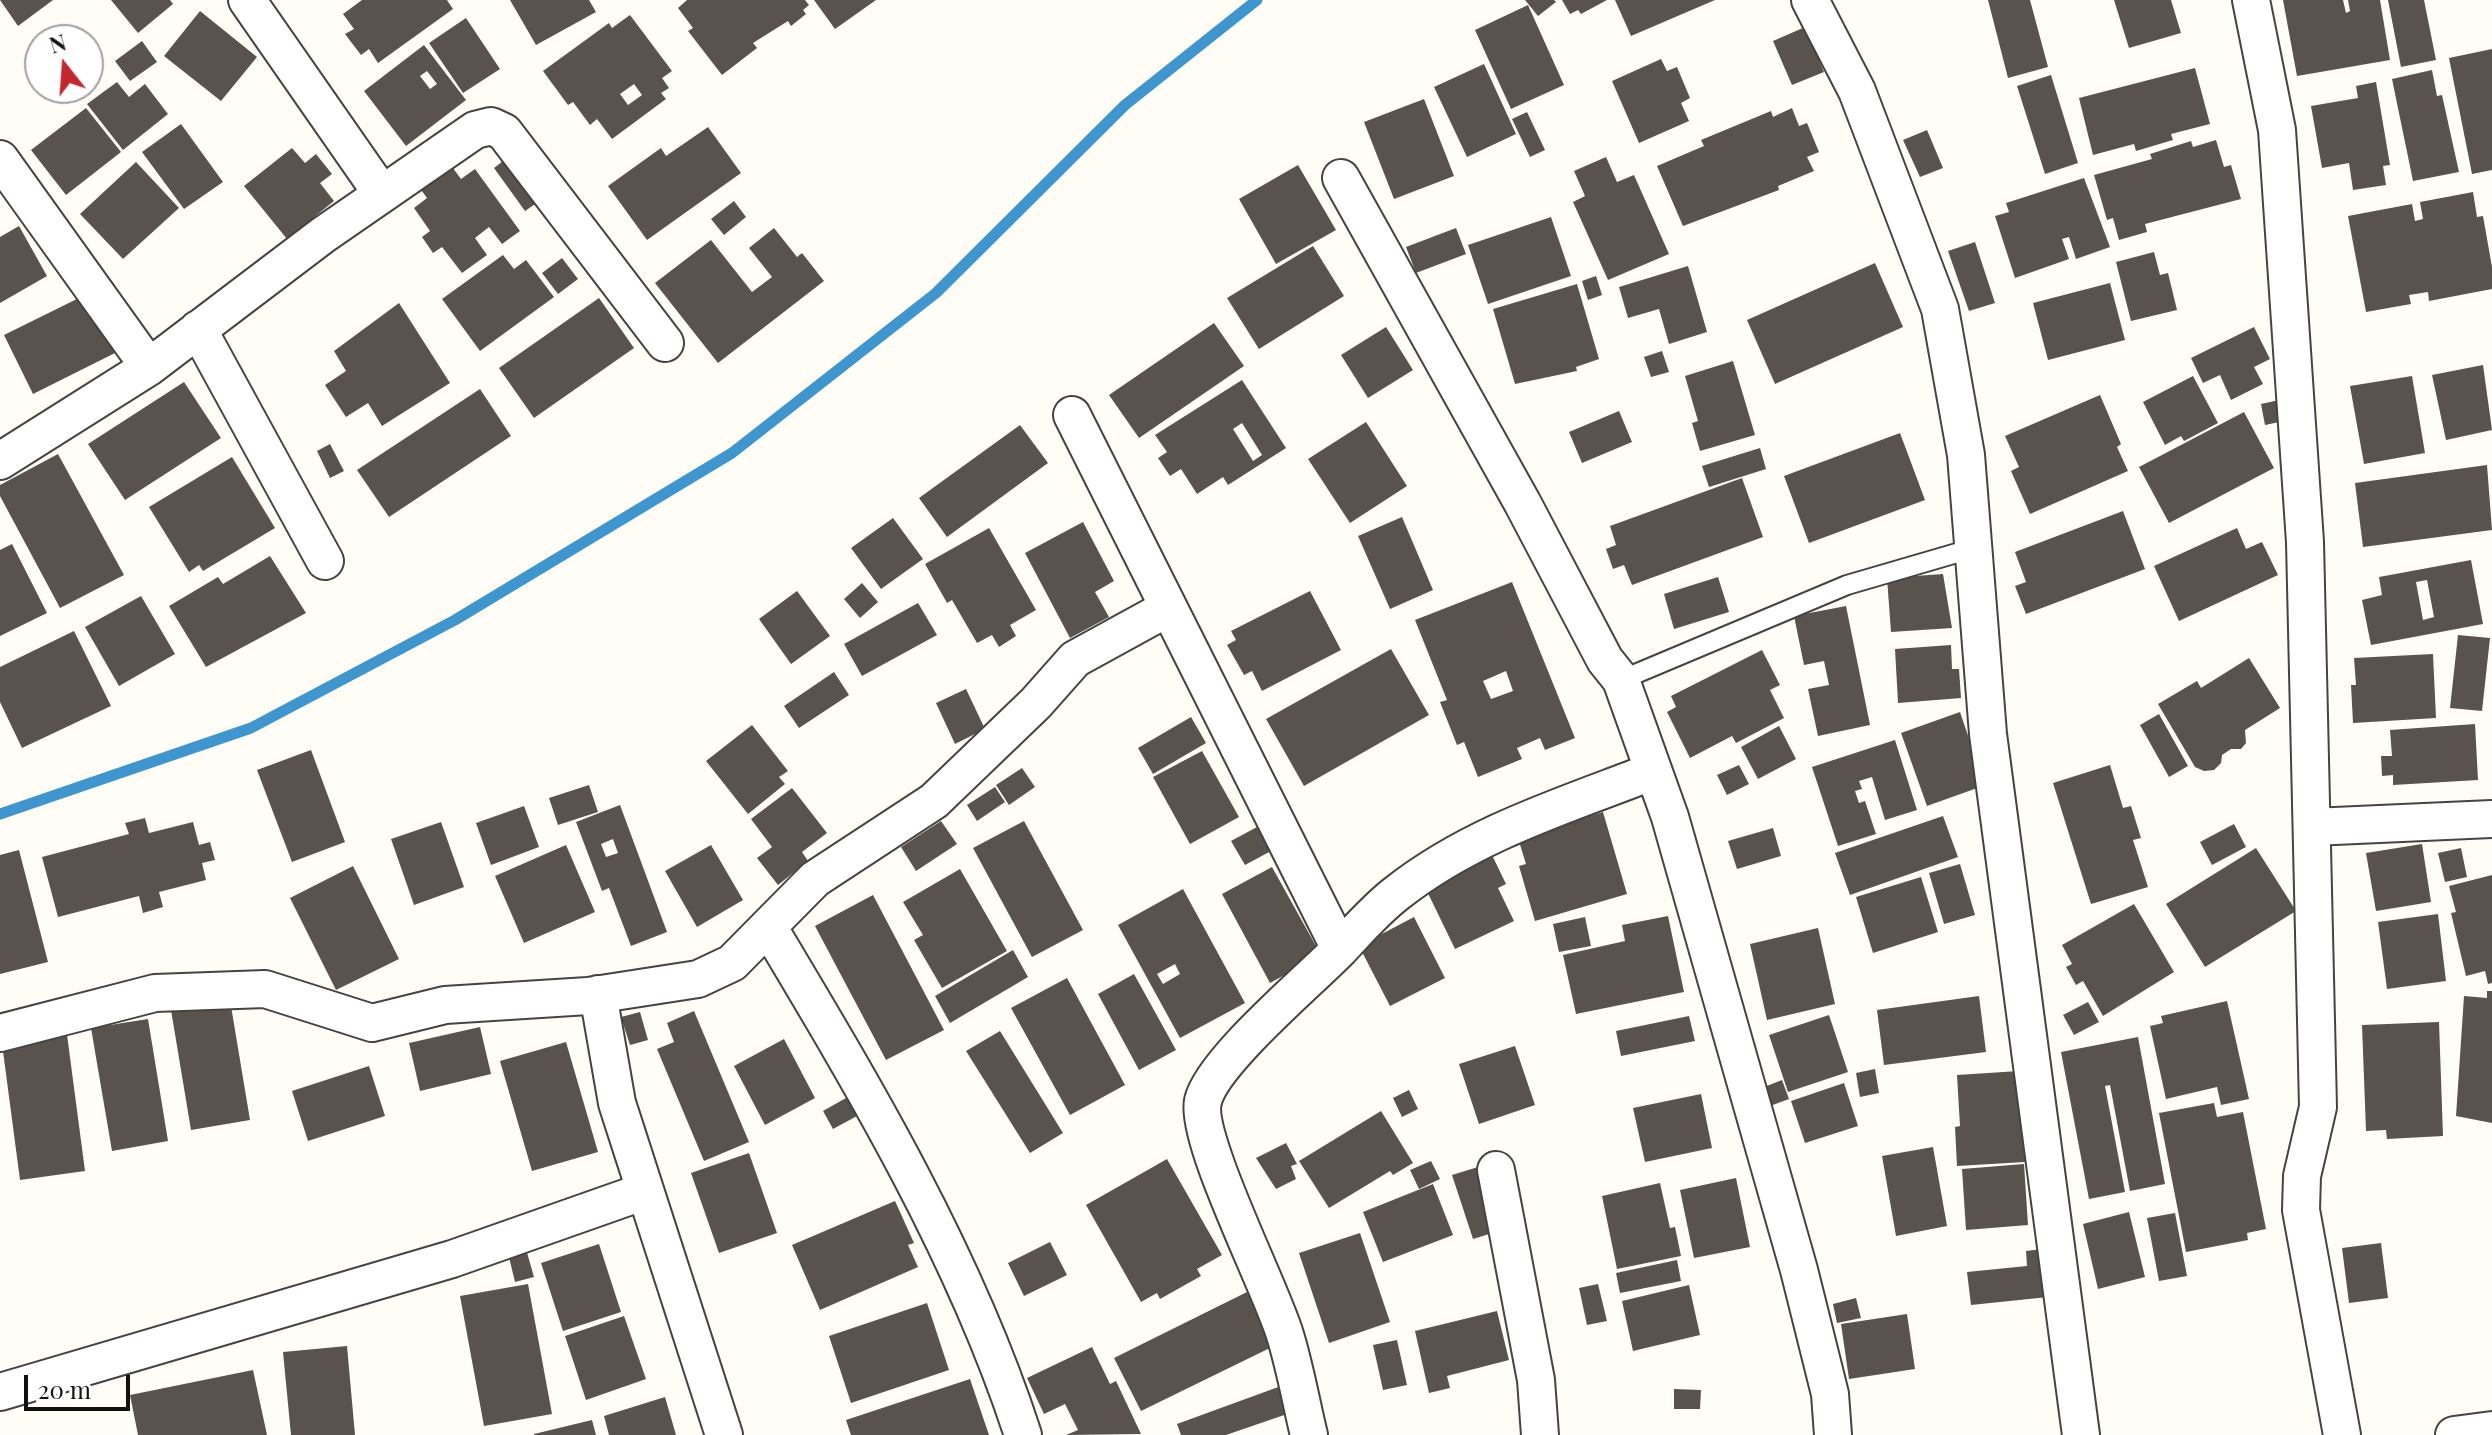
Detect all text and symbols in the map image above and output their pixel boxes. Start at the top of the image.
north arrow [24,24,104,104]
text: N [46,26,70,60]
scale bar [28,1359,134,1409]
text: 20 m [38,1373,91,1405]

